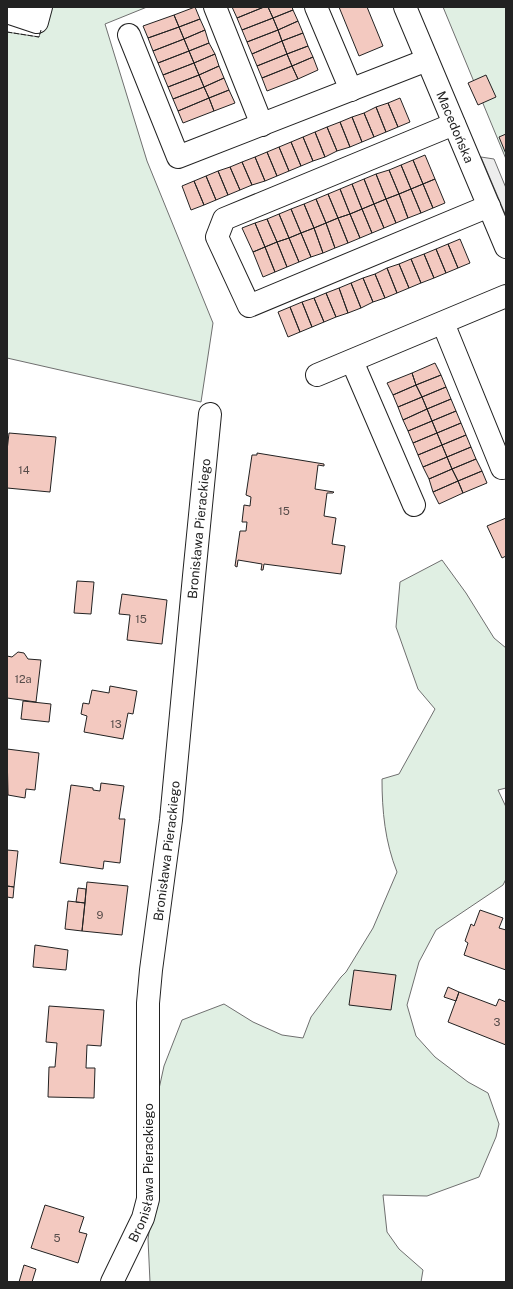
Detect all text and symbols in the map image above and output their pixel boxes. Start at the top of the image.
street label: Macedońska [433,89,477,165]
street label: Bronisława Pierackiego [185,458,214,600]
house number: 14 [18,464,30,476]
house number: 15 [278,505,290,517]
house number: 15 [135,613,147,625]
house number: 12a [14,673,32,685]
house number: 13 [110,718,122,730]
street label: Bronisława Pierackiego [151,780,183,922]
house number: 9 [97,909,104,921]
house number: 3 [494,1016,501,1028]
street label: Bronisława Pierackiego [126,1103,156,1245]
house number: 5 [53,1232,61,1244]

